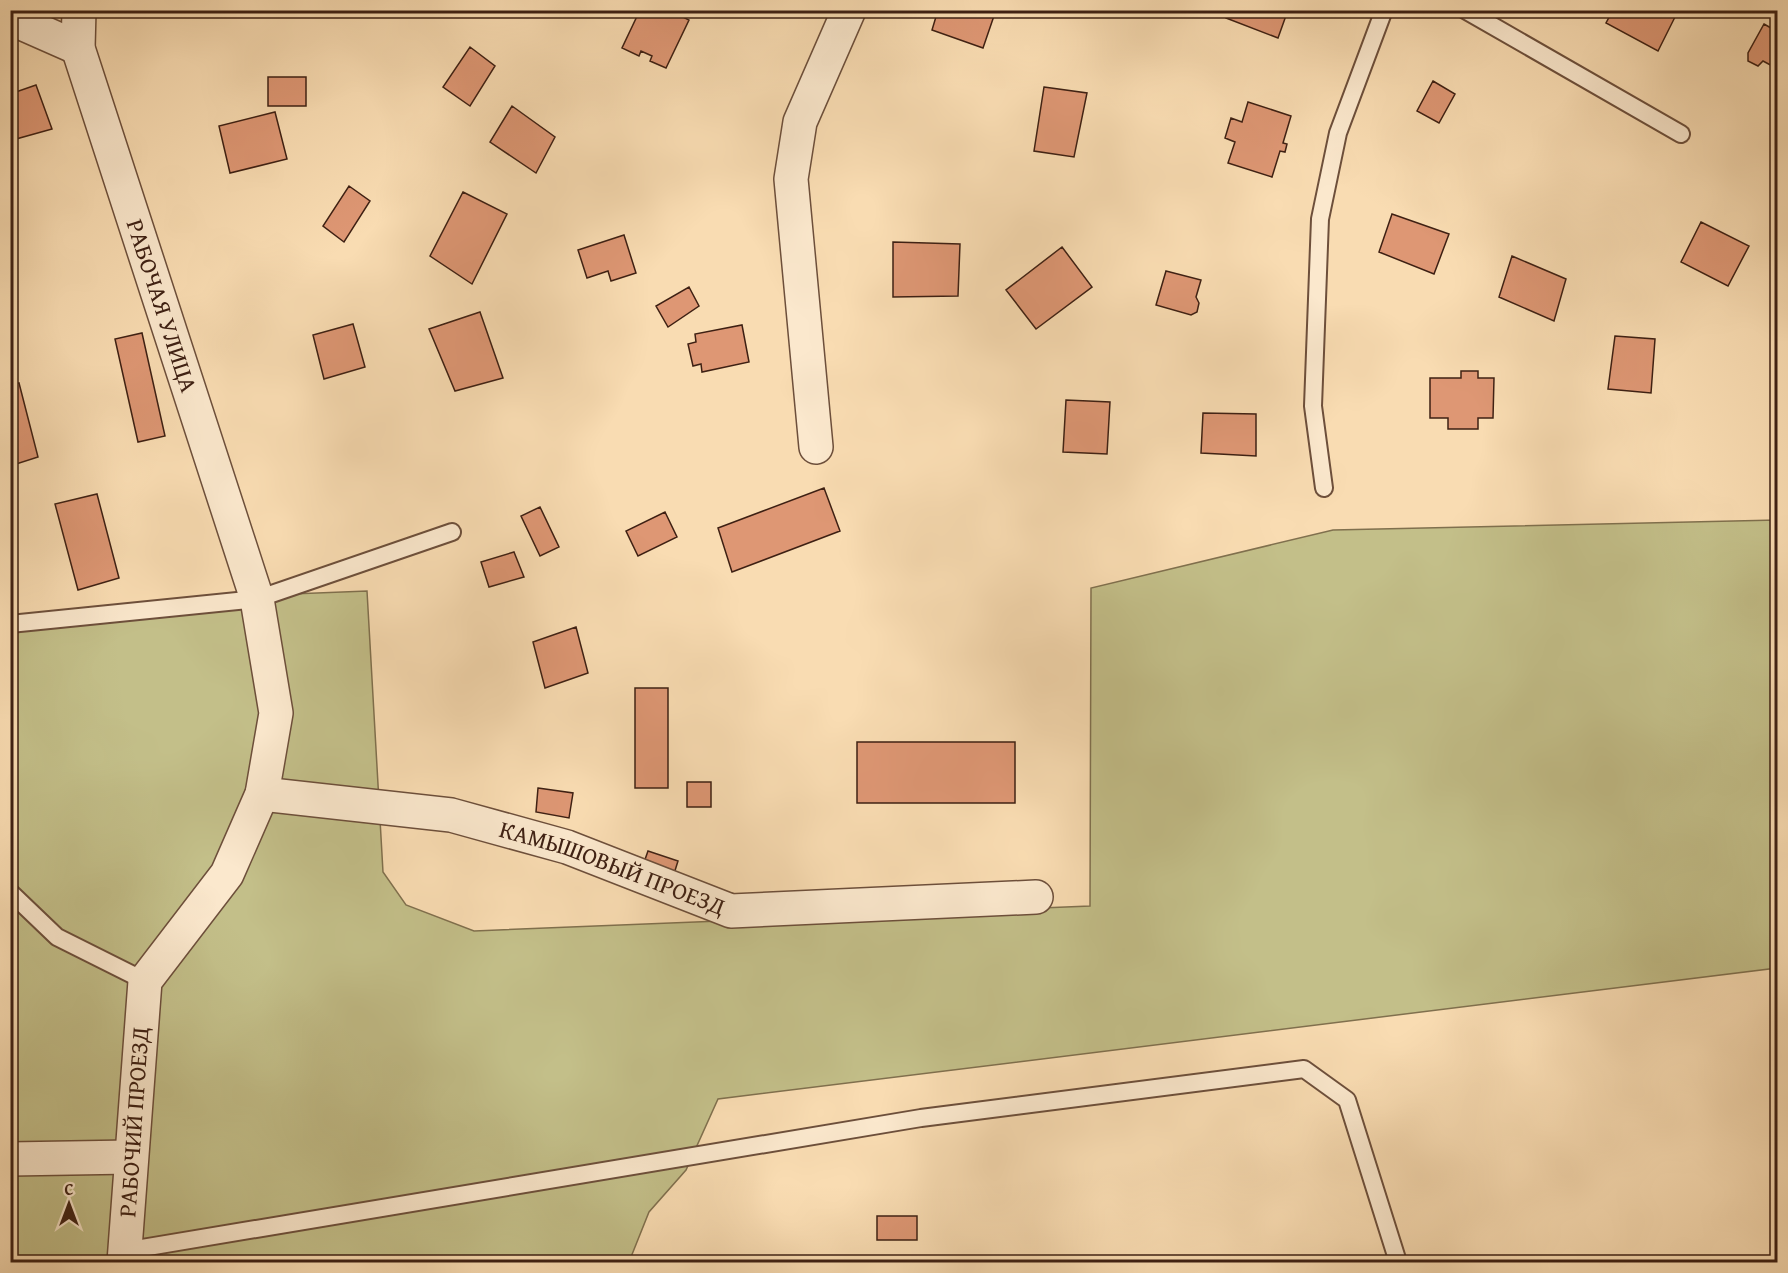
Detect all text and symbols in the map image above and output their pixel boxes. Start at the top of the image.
street label: РАБОЧАЯ УЛИЦА [118,214,207,397]
street label: КАМЫШОВЫЙ ПРОЕЗД [496,811,730,924]
street label: РАБОЧИЙ ПРОЕЗД [109,1026,158,1218]
north arrow [39,1174,99,1234]
text: С [64,1177,74,1201]

